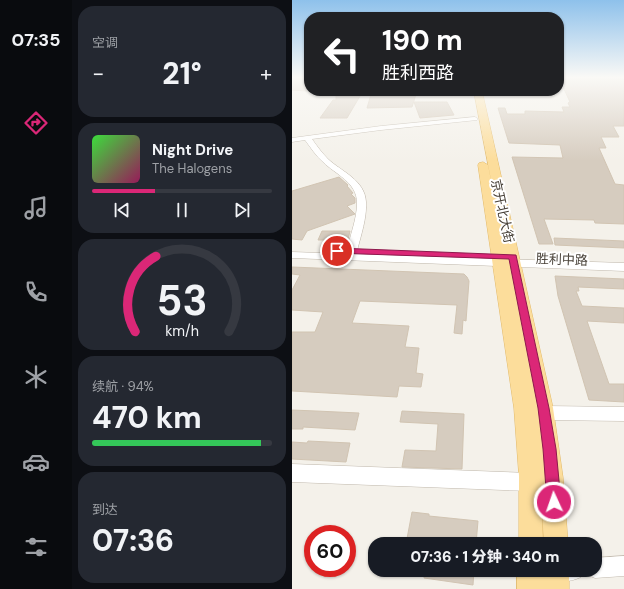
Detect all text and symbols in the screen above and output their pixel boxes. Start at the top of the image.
text: 190 m [382,22,463,59]
text: 07:35 [12,28,60,52]
icon: left [316,28,368,80]
text: 空调 [92,34,118,51]
text: 21° [162,54,202,93]
text: − [92,59,104,88]
text: + [260,59,272,88]
text: 胜利西路 [382,61,454,85]
icon: directions [22,109,50,137]
text: Night Drive [152,140,233,160]
text: The Halogens [152,160,232,177]
street label: 京开北大街 [487,178,518,245]
icon: music [22,194,50,222]
icon: previous [111,199,133,221]
icon: pause [171,199,193,221]
icon: next [231,199,253,221]
pin [320,234,354,268]
icon: arrive [326,240,348,262]
street label: 胜利中路 [536,250,588,269]
text: 53 [157,274,207,328]
icon: phone [22,278,50,306]
text: km/h [165,322,199,340]
icon: climate [22,363,50,391]
text: 续航 · 94% [92,378,154,395]
text: 470 km [92,398,202,437]
icon: car [22,448,50,476]
position arrow [533,481,575,523]
text: 到达 [92,501,118,518]
text: 07:36 [92,521,174,560]
speed limit sign: 60 [304,525,356,577]
icon: filters [22,533,50,561]
text: 07:36 · 1 分钟 · 340 m [411,547,559,567]

